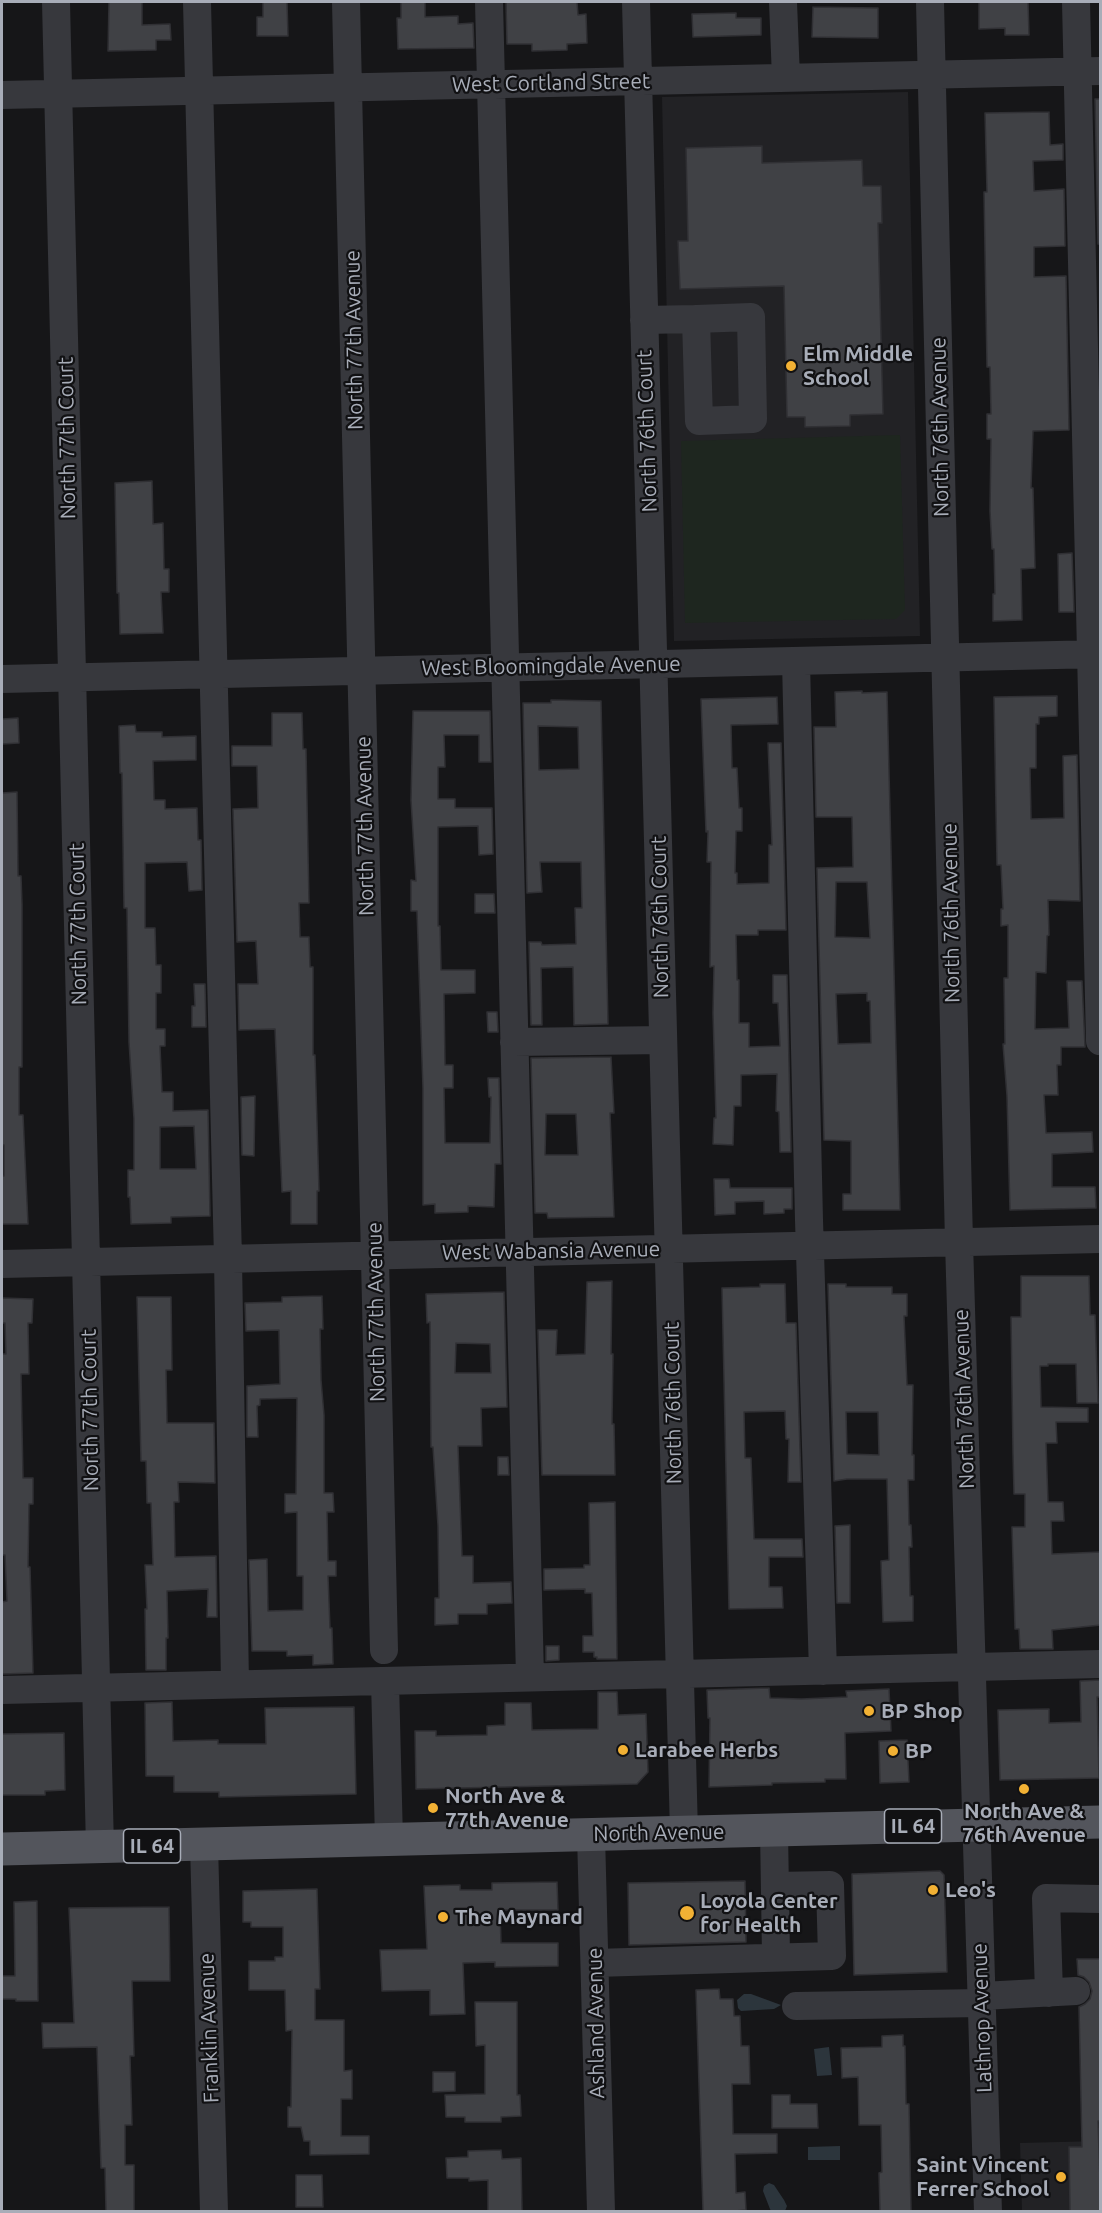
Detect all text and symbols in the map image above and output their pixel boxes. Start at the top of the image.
street label: West Cortland Street [452,69,650,97]
street label: North 77th Avenue [340,250,368,430]
street label: North 76th Avenue [926,337,954,517]
place label: Elm Middle School [803,341,913,391]
street label: North 76th Court [632,349,662,513]
street label: North 77th Court [53,357,81,519]
marker: Elm Middle School [784,359,798,373]
street label: West Bloomingdale Avenue [421,651,681,681]
street label: North 77th Avenue [351,736,379,916]
street label: North 76th Avenue [937,823,965,1003]
street label: North 76th Court [646,836,674,998]
street label: North 77th Court [64,843,92,1005]
street label: North 77th Avenue [362,1222,390,1402]
street label: West Wabansia Avenue [442,1236,660,1266]
street label: North 76th Avenue [948,1309,980,1489]
street label: North 76th Court [659,1322,687,1484]
street label: North 77th Court [76,1329,104,1491]
place label: BP Shop [881,1698,963,1724]
marker: BP Shop [862,1704,876,1718]
place label: Larabee Herbs [635,1737,778,1763]
place label: BP [905,1738,932,1764]
marker: Larabee Herbs [616,1743,630,1757]
marker: BP [886,1744,900,1758]
marker: North Ave & 76th Avenue [1017,1782,1031,1796]
place label: North Ave & 77th Avenue [445,1783,569,1833]
place label: North Ave & 76th Avenue [962,1798,1086,1848]
marker: North Ave & 77th Avenue [426,1801,440,1815]
road number: IL 64 [884,1809,942,1843]
street label: North Avenue [593,1819,725,1847]
road number: IL 64 [124,1829,180,1863]
place label: Leo's [945,1877,996,1903]
marker: Leo's [926,1883,940,1897]
place label: Loyola Center for Health [700,1888,838,1938]
place label: The Maynard [455,1904,583,1930]
marker: Loyola Center for Health [678,1904,696,1922]
marker: The Maynard [436,1910,450,1924]
street label: Lathrop Avenue [967,1943,997,2093]
street label: Ashland Avenue [582,1947,610,2099]
street label: Franklin Avenue [194,1953,224,2103]
place label: Saint Vincent Ferrer School [916,2152,1049,2202]
marker: Saint Vincent Ferrer School [1054,2170,1068,2184]

